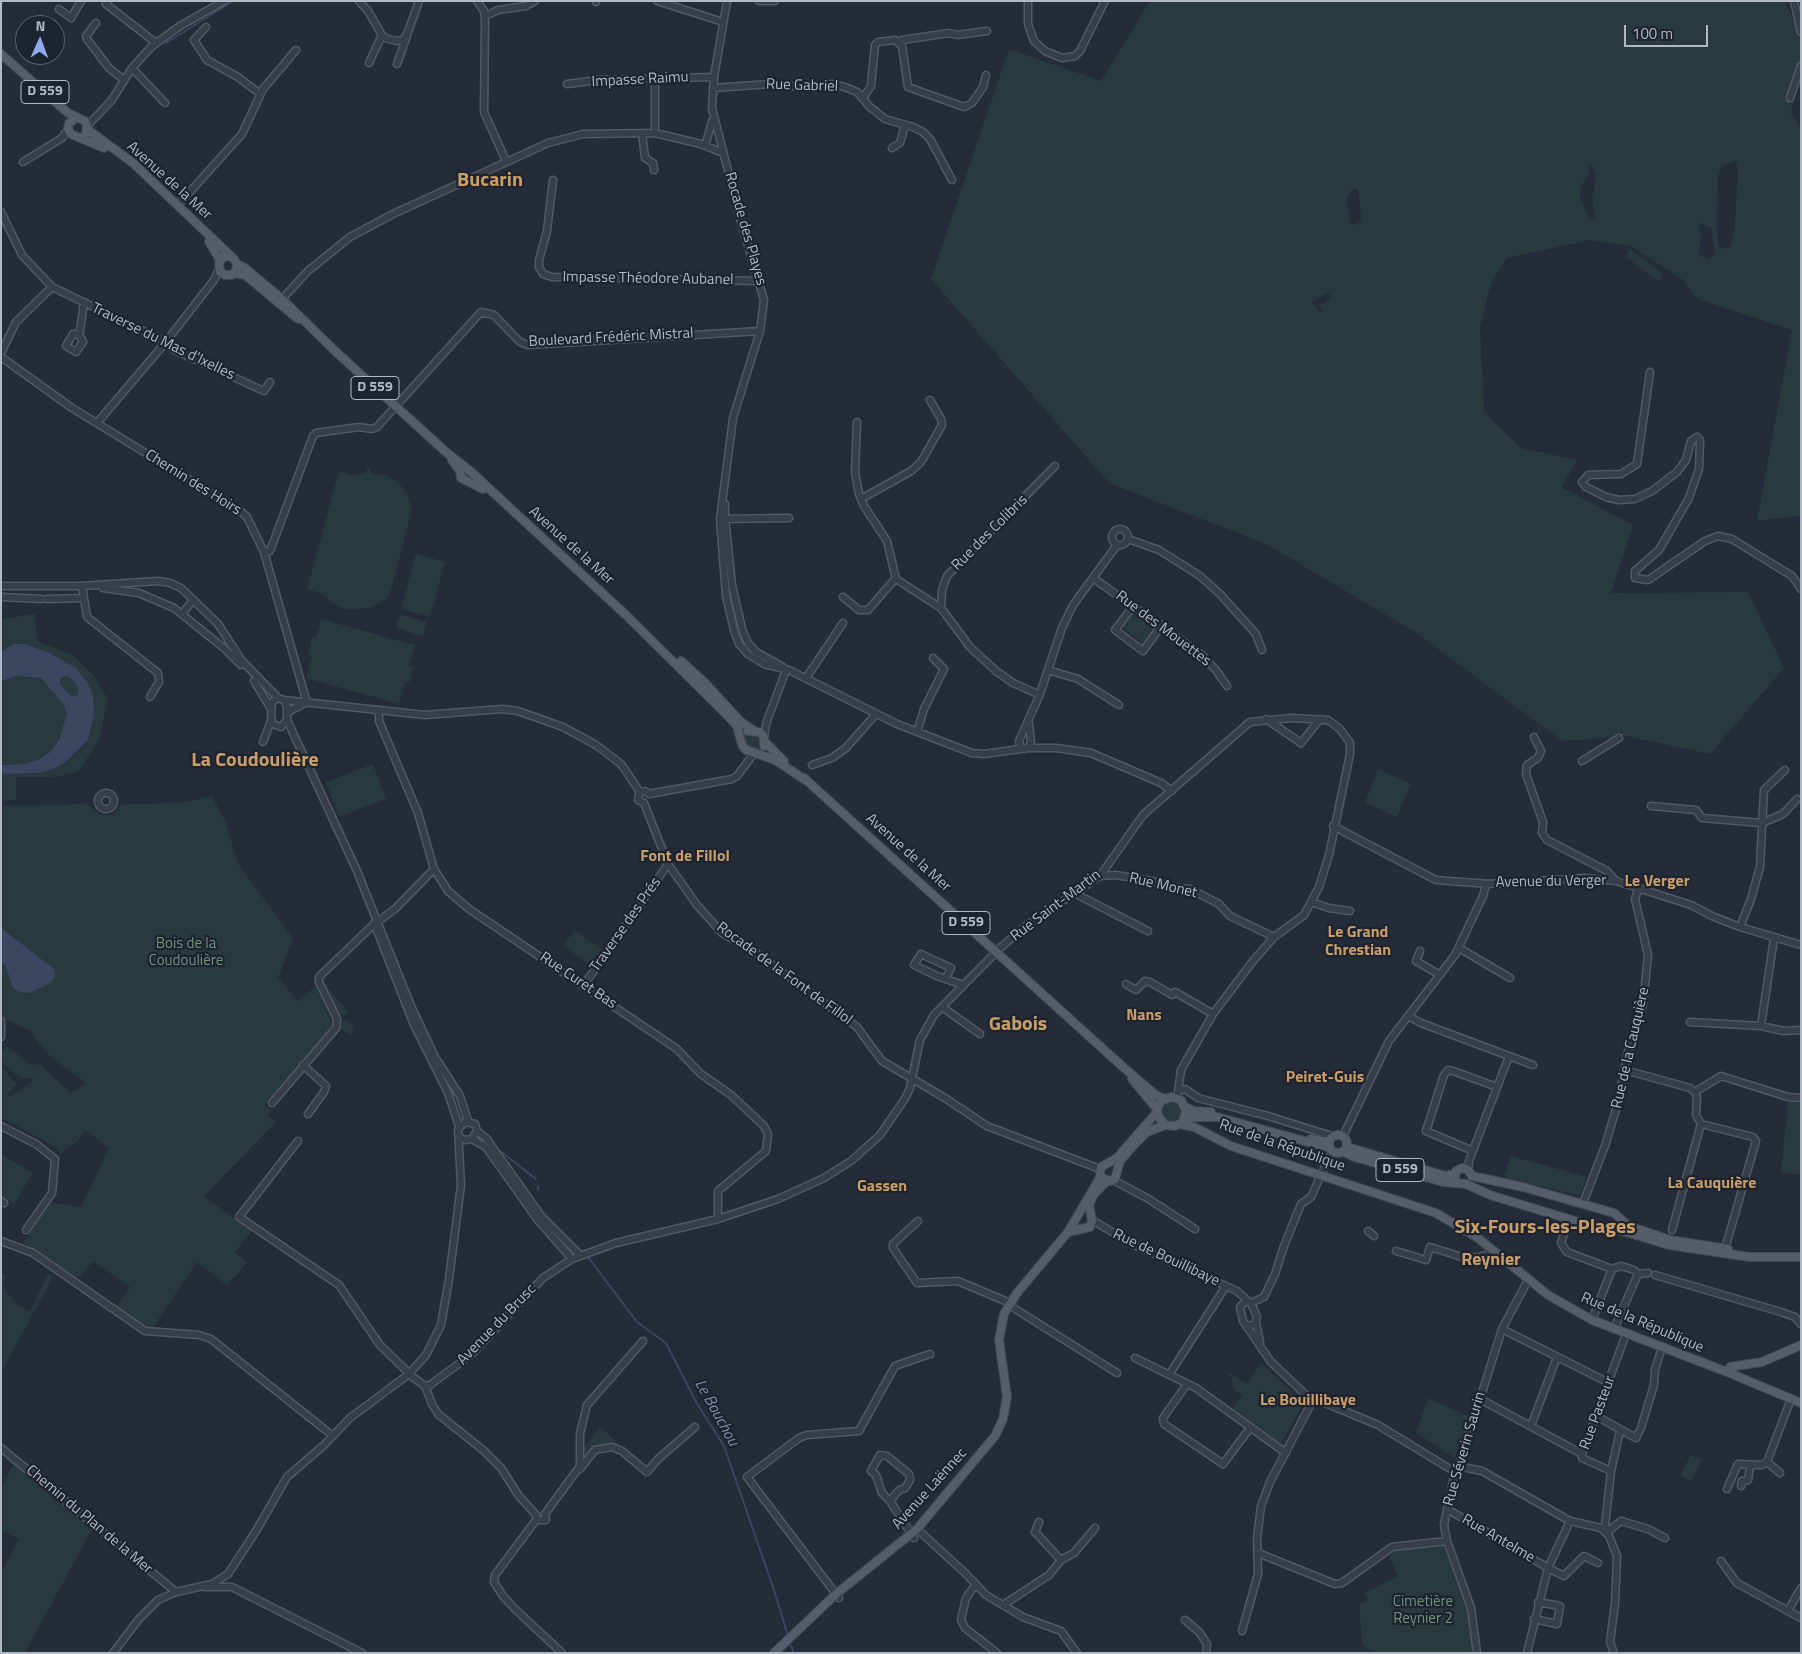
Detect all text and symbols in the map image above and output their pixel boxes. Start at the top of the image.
north arrow [15,15,65,65]
text: N [35,15,46,36]
scale bar [1627,15,1711,47]
text: 100 m [1632,22,1673,45]
street label: Impasse Raimu [591,68,689,92]
street label: Rue Gabriel [766,76,838,96]
road number: D 559 [21,80,69,104]
street label: Avenue de la Mer [123,138,215,224]
district label: Bucarin [457,169,523,193]
street label: Rocade des Playes [720,170,770,288]
street label: Impasse Théodore Aubanel [562,269,734,289]
street label: Traverse du Mas d'Ixelles [89,300,237,384]
street label: Boulevard Frédéric Mistral [528,325,694,351]
road number: D 559 [351,376,399,399]
street label: Chemin des Hoirs [142,446,244,520]
street label: Rue des Colibris [948,491,1032,575]
street label: Avenue de la Mer [525,503,617,589]
street label: Rue des Mouettes [1112,587,1214,671]
district label: La Coudoulière [191,749,319,773]
street label: Avenue de la Mer [862,810,954,896]
district label: Font de Fillol [640,847,730,867]
street label: Rue Saint-Martin [1007,866,1105,946]
street label: Rue Monet [1127,869,1199,903]
street label: Avenue du Verger [1495,872,1607,892]
district label: Le Verger [1624,872,1690,892]
street label: Traverse des Prés [587,874,665,976]
road number: D 559 [942,911,990,934]
street label: Rocade de la Font de Fillol [713,919,855,1029]
district label: Le Grand Chrestian [1325,923,1391,961]
park label: Bois de la Coudoulière [149,935,223,970]
street label: Rue Curet Bas [536,949,620,1013]
street label: Rue de la Cauquière [1608,986,1654,1110]
district label: Nans [1126,1006,1162,1026]
district label: Gabois [989,1013,1047,1037]
district label: Peiret-Guis [1286,1068,1364,1088]
street label: Rue de la République [1217,1116,1347,1176]
road number: D 559 [1376,1158,1424,1182]
district label: La Cauquière [1668,1174,1756,1194]
district label: Gassen [857,1177,907,1197]
district label: Six-Fours-les-Plages [1454,1216,1636,1240]
street label: Rue de Bouillibaye [1110,1225,1222,1291]
district label: Reynier [1461,1250,1521,1272]
street label: Avenue du Brusc [454,1281,540,1369]
street label: Rue de la République [1578,1289,1706,1357]
street label: Rue Pasteur [1576,1374,1620,1452]
water label: Le Bouchou [690,1376,742,1450]
street label: Rue Séverin Saurin [1440,1390,1490,1508]
district label: Le Bouillibaye [1260,1391,1356,1411]
street label: Avenue Laënnec [889,1445,971,1533]
street label: Chemin du Plan de la Mer [22,1462,156,1578]
street label: Rue Antelme [1458,1511,1538,1567]
park label: Cimetière Reynier 2 [1393,1593,1453,1628]

